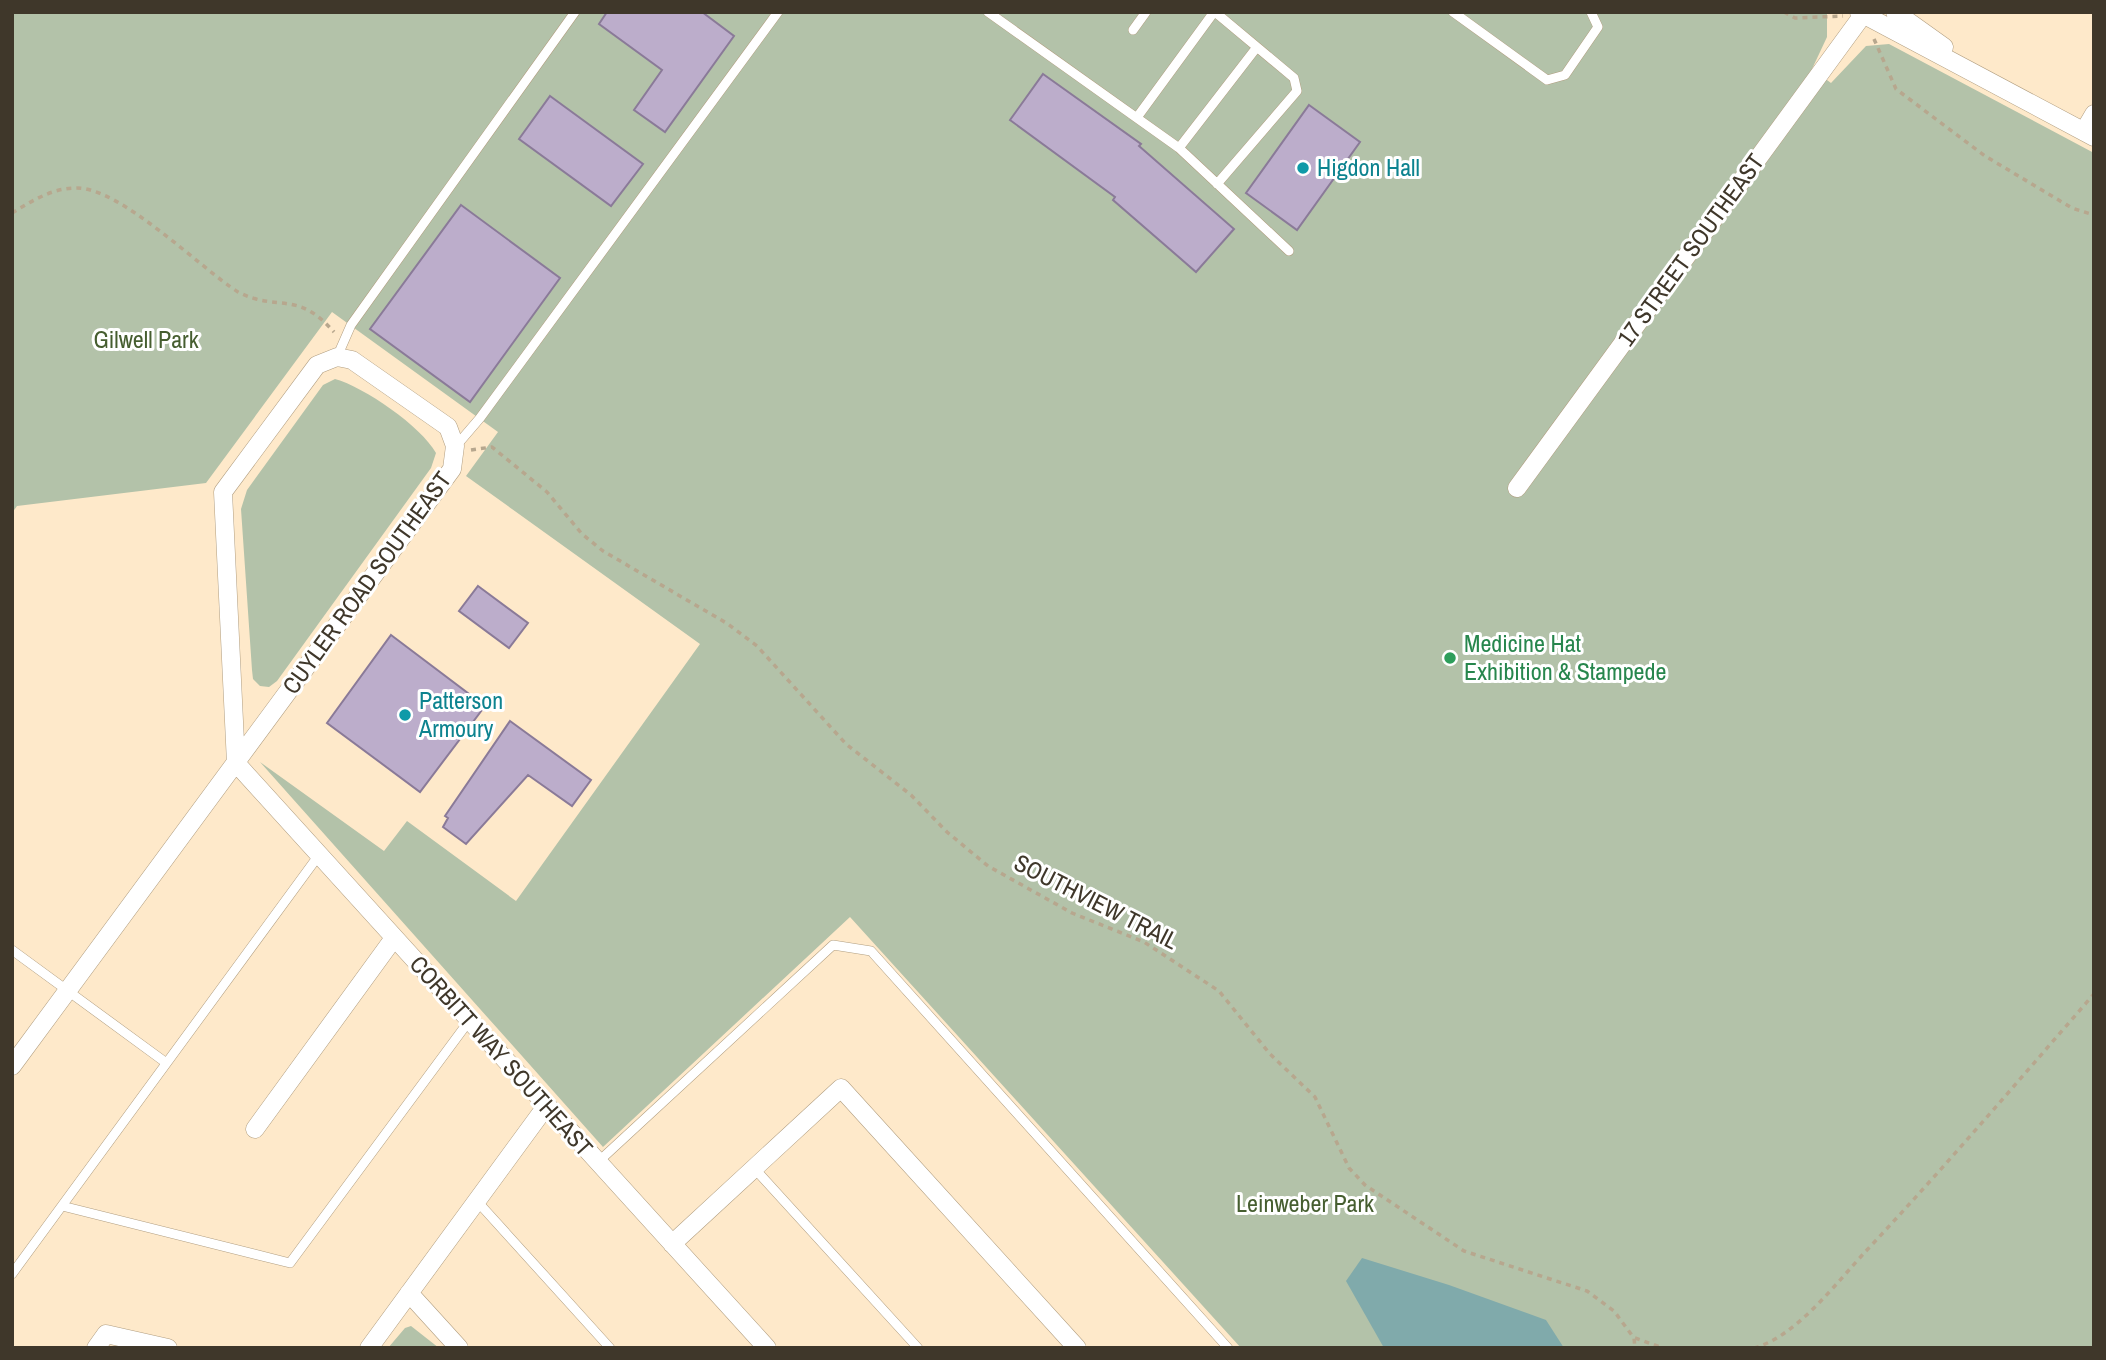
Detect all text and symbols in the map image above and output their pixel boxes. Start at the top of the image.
street label: 17 STREET SOUTHEAST [1610,147,1771,352]
place label: Higdon Hall [1317,151,1420,183]
marker: Higdon Hall [1295,160,1311,176]
park label: Gilwell Park [94,323,199,355]
street label: CUYLER ROAD SOUTHEAST [275,465,458,700]
place label: Medicine Hat Exhibition & Stampede [1464,627,1666,687]
marker: Medicine Hat Exhibition & Stampede [1442,650,1458,666]
place label: Patterson Armoury [418,684,503,744]
marker: Patterson Armoury [397,707,413,723]
street label: SOUTHVIEW TRAIL [1009,846,1184,956]
street label: CORBITT WAY SOUTHEAST [403,948,600,1163]
park label: Leinweber Park [1236,1187,1374,1219]

